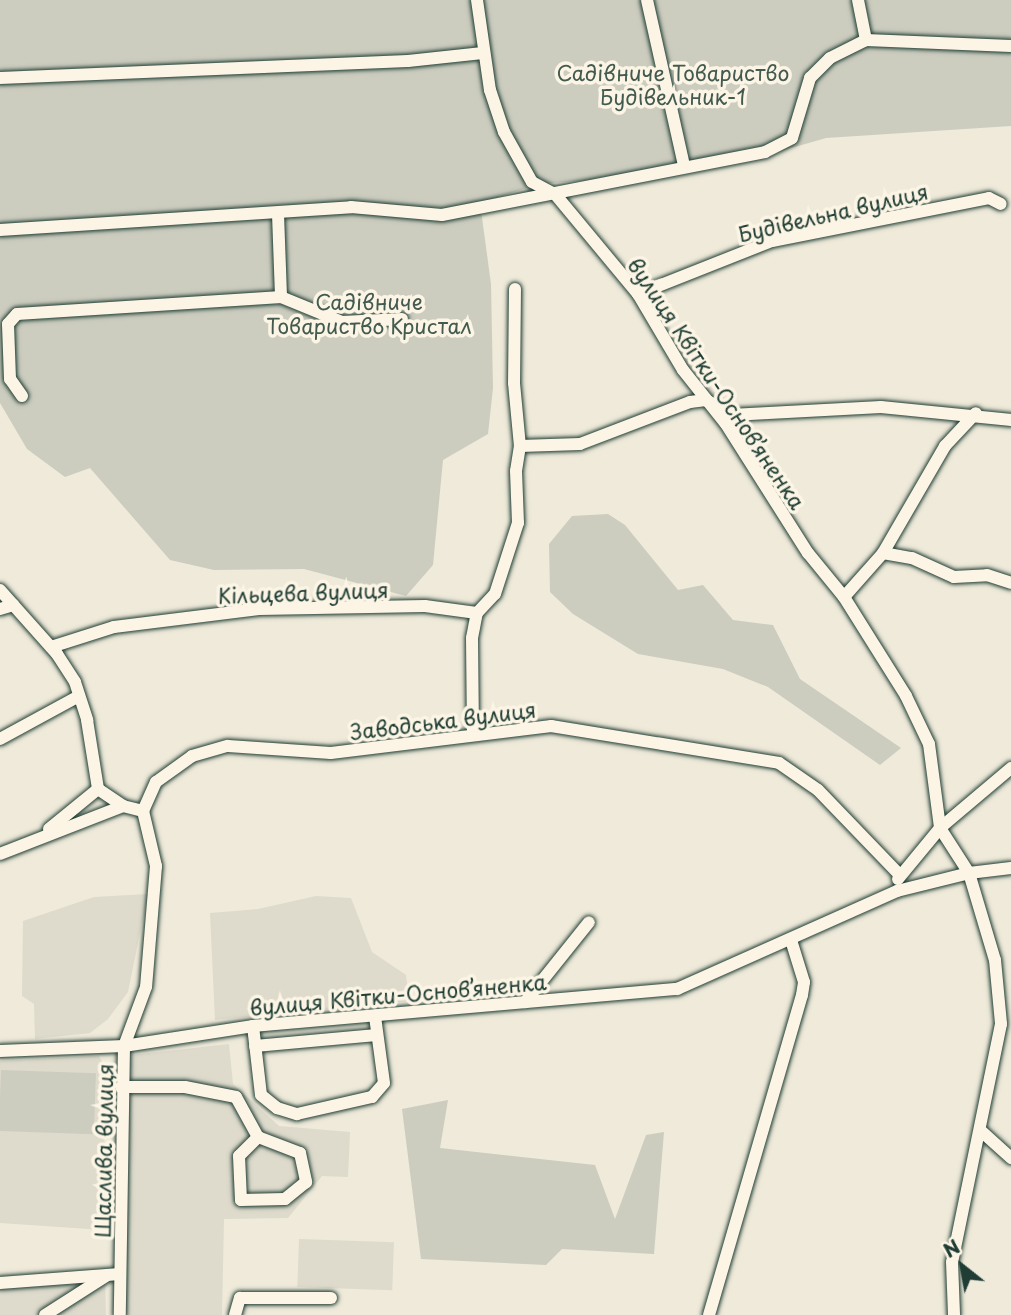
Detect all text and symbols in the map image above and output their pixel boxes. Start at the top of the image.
park label: Садівниче Товариство Будівельник-1 [557,59,789,109]
street label: Будівельна вулиця [735,178,931,246]
street label: вулиця Квітки-Основʼяненка [623,252,811,514]
park label: Садівниче Товариство Кристал [266,288,472,338]
street label: Кільцева вулиця [216,576,390,608]
street label: Заводська вулиця [348,696,538,744]
street label: вулиця Квітки-Основʼяненка [248,968,548,1020]
street label: Щаслива вулиця [89,1063,117,1239]
north arrow [927,1231,997,1301]
text: N [938,1232,965,1264]

